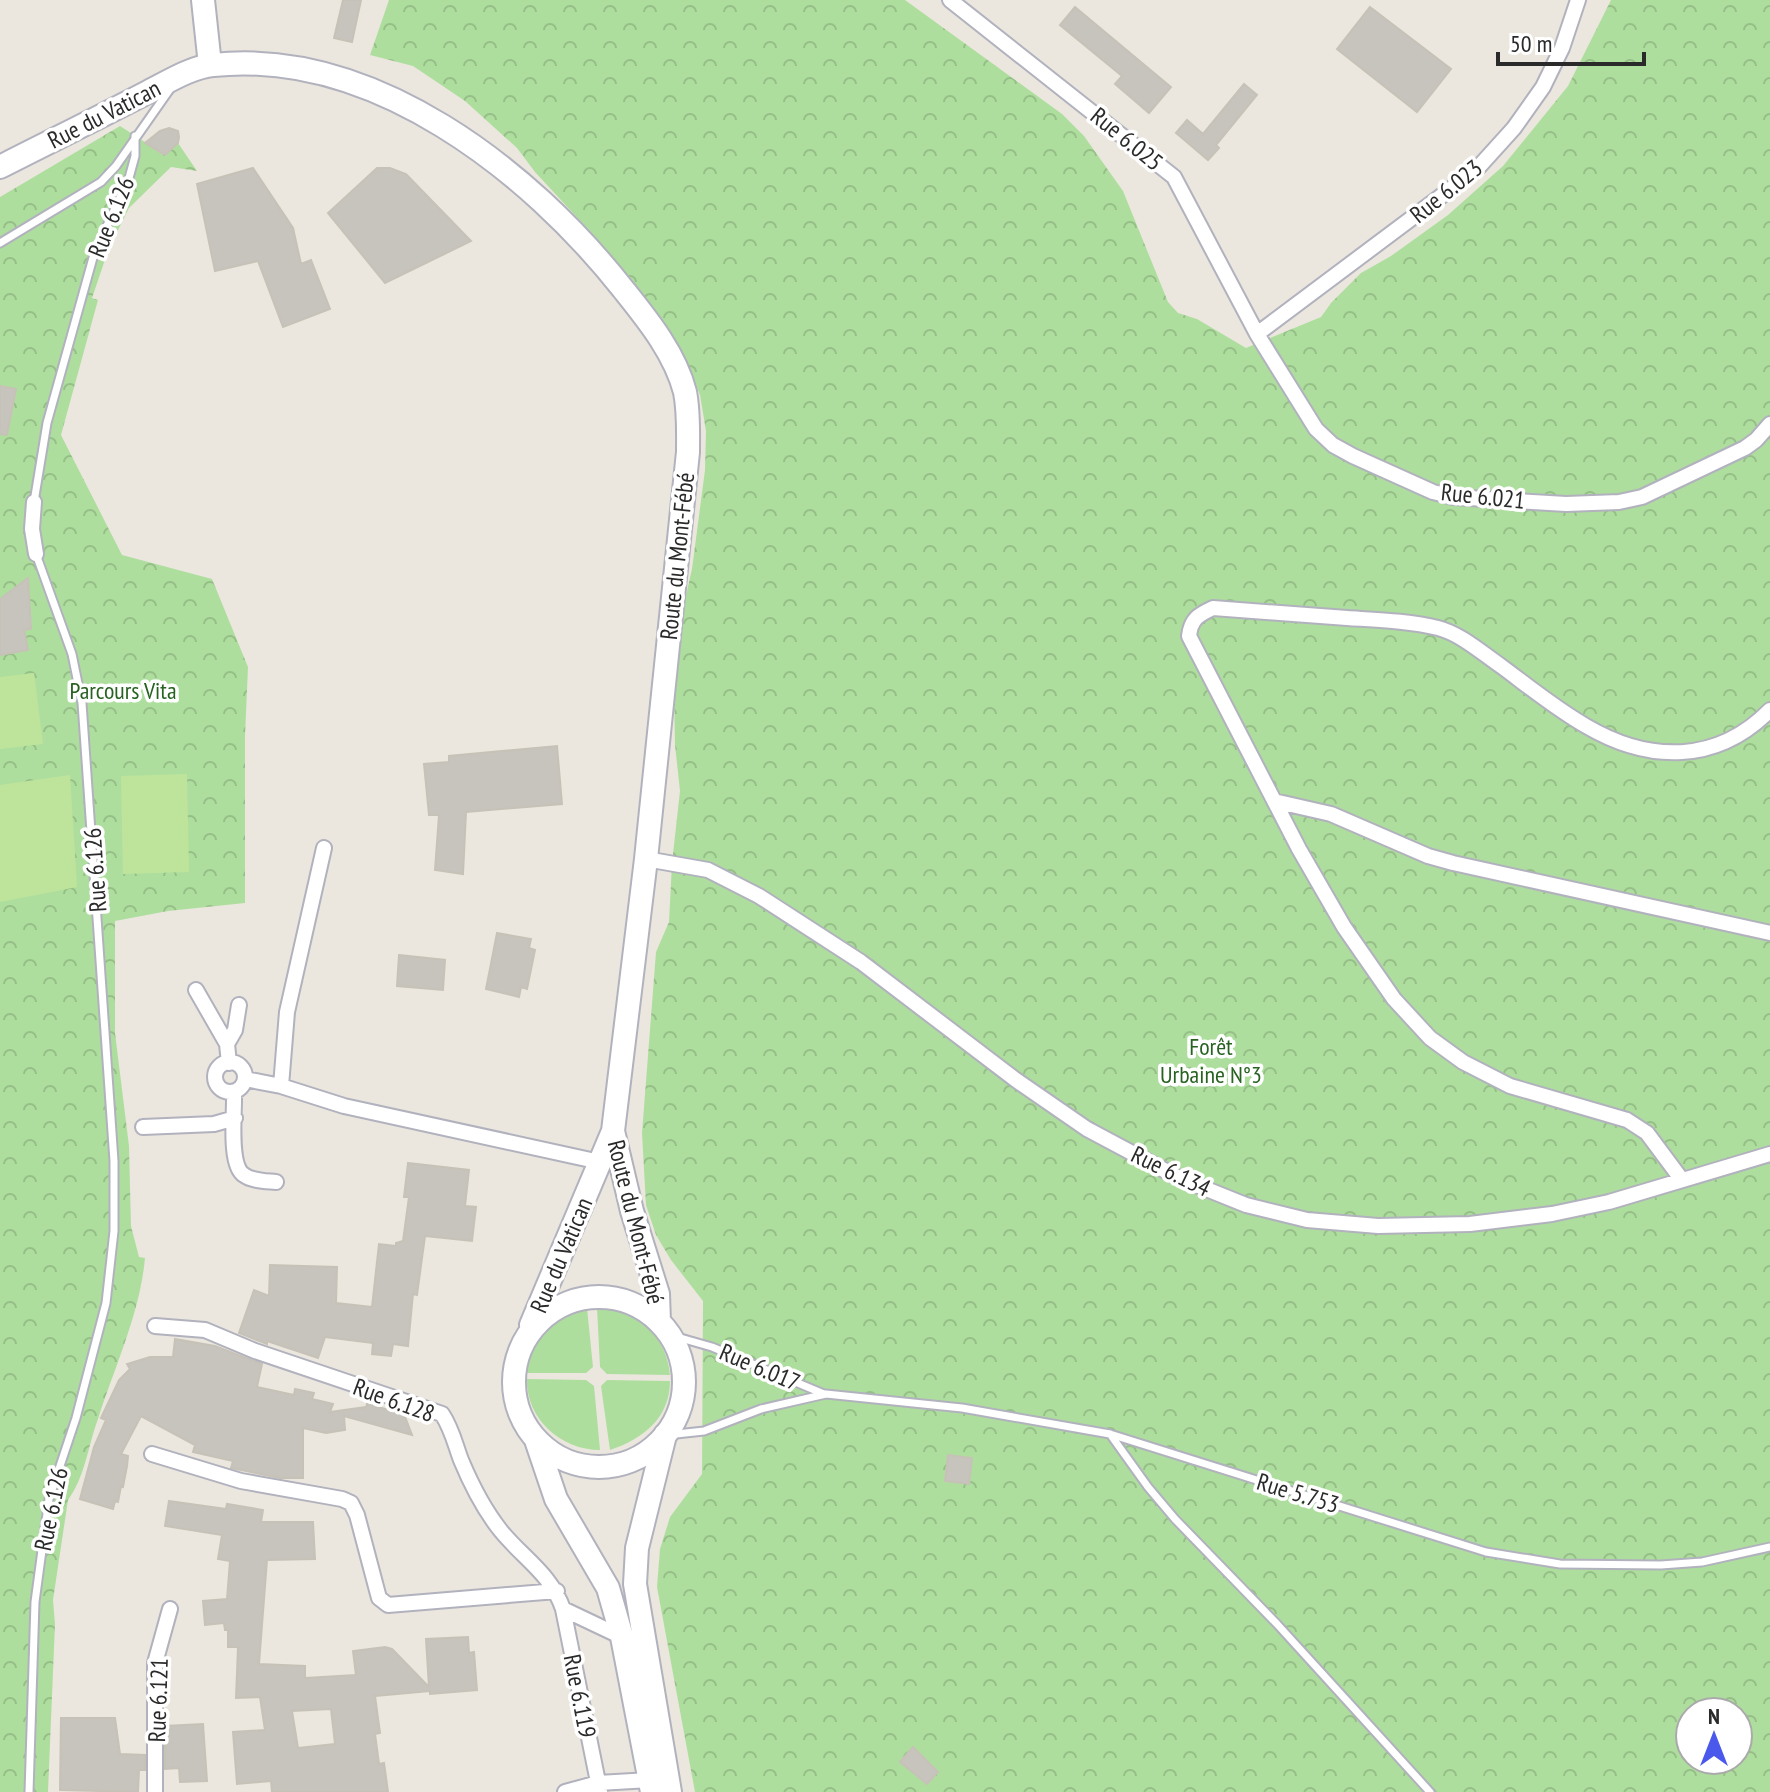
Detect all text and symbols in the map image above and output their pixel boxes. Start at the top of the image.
scale bar [1498,16,1644,66]
text: 50 m [1510,28,1552,59]
street label: Rue du Vatican [42,72,166,156]
street label: Rue 6.025 [1084,100,1170,178]
street label: Rue 6.023 [1403,152,1489,230]
street label: Rue 6.126 [81,172,141,262]
street label: Route du Mont-Fébé [653,471,701,641]
street label: Rue 6.021 [1439,476,1527,516]
park label: Parcours Vita [70,675,177,706]
street label: Rue 6.126 [77,827,113,913]
park label: Forêt Urbaine N°3 [1160,1031,1262,1090]
street label: Route du Mont-Fébé [601,1137,671,1307]
street label: Rue 6.134 [1126,1139,1216,1204]
street label: Rue du Vatican [523,1193,599,1317]
street label: Rue 6.017 [715,1336,805,1398]
street label: Rue 6.128 [349,1371,439,1429]
street label: Rue 6.126 [27,1464,75,1554]
street label: Rue 5.753 [1253,1466,1343,1520]
street label: Rue 6.119 [557,1652,603,1740]
street label: Rue 6.121 [141,1657,175,1743]
north arrow [1674,1696,1754,1776]
text: N [1708,1702,1720,1730]

